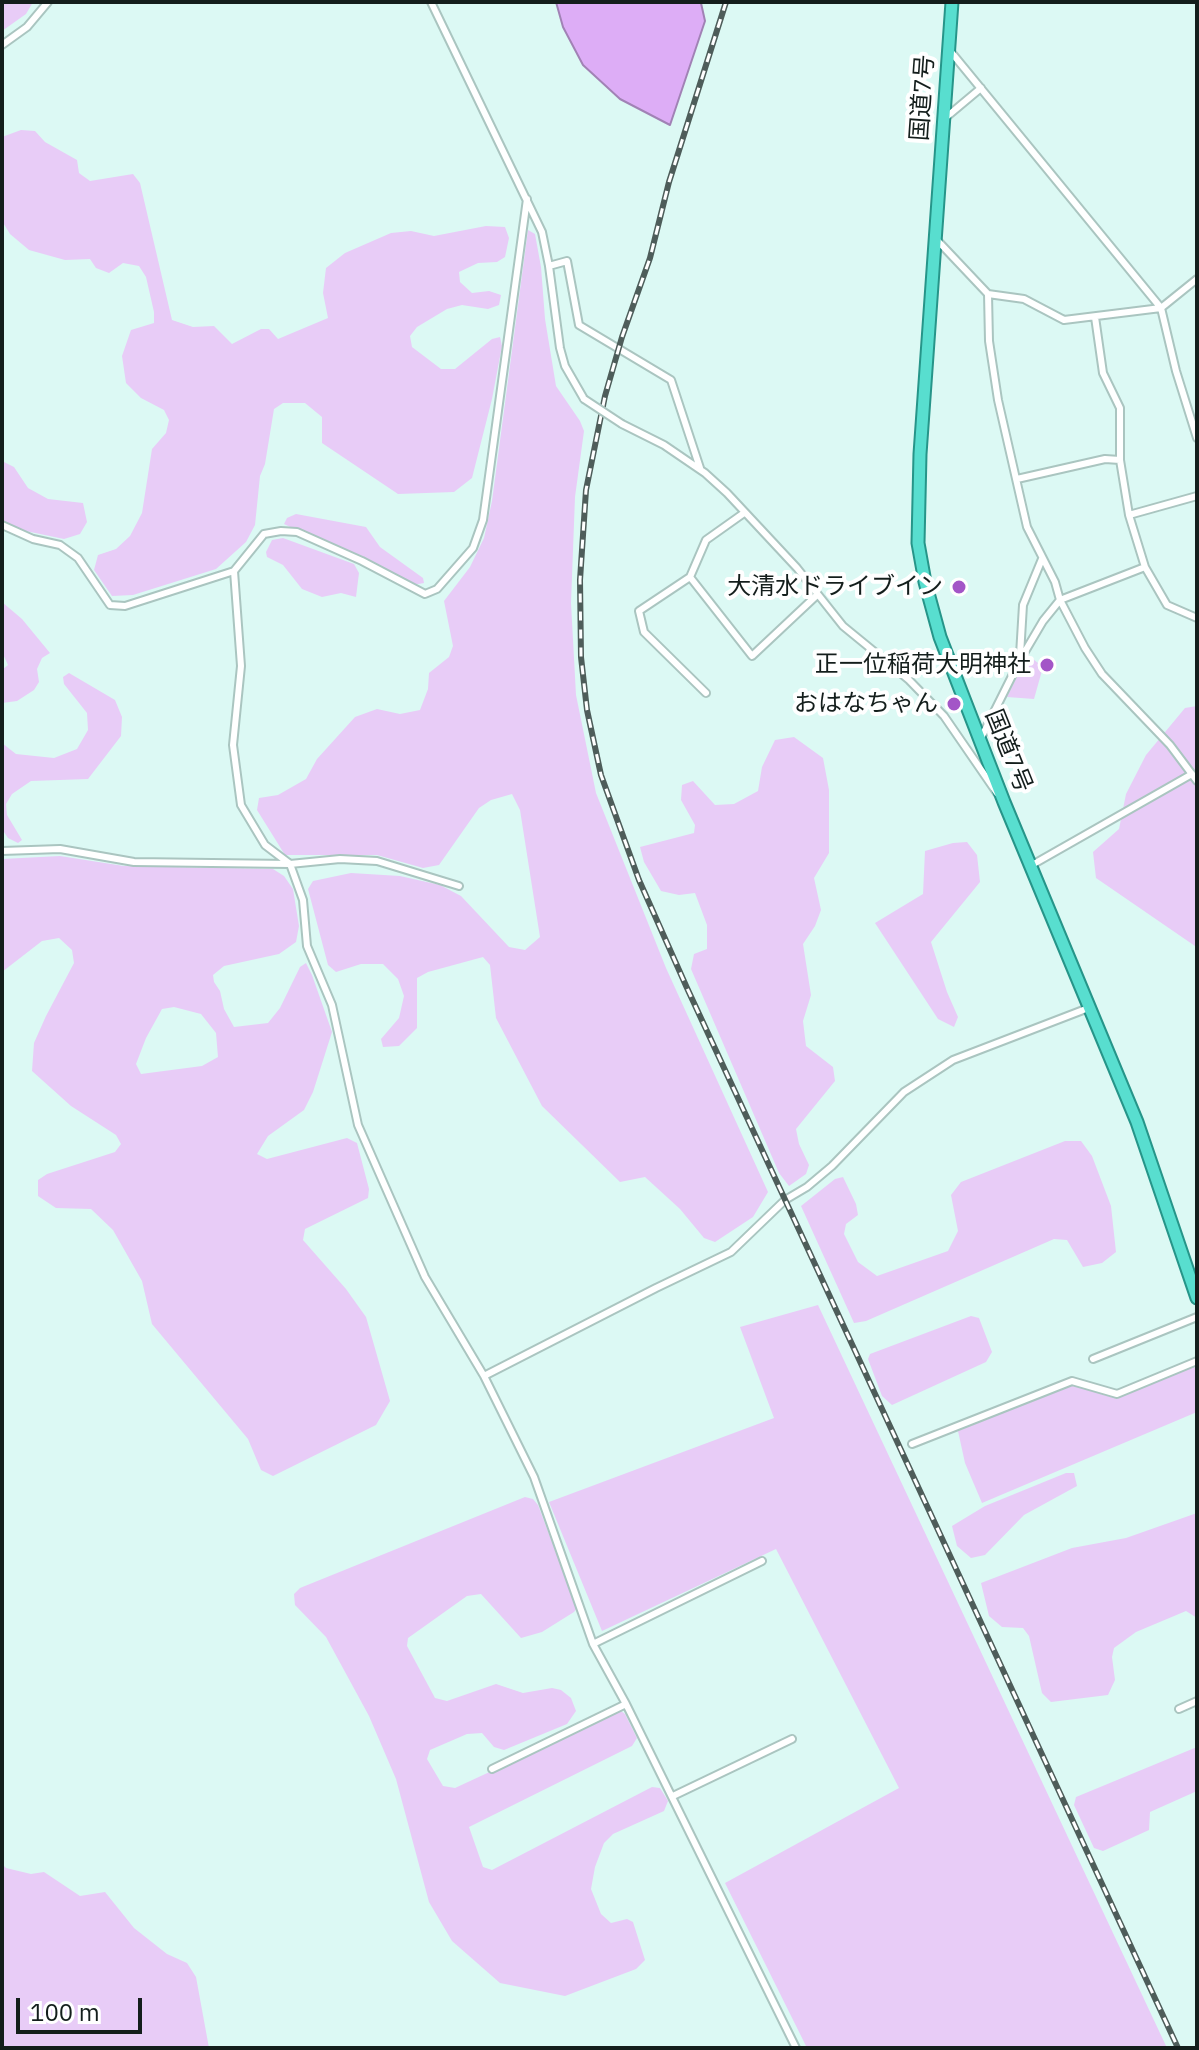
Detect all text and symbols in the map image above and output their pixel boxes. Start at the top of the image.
street label: 国道7号 [906,54,940,142]
place label: 大清水ドライブイン [727,573,943,601]
marker: 大清水ドライブイン [950,578,968,596]
place label: 正一位稲荷大明神社 [815,651,1031,679]
marker: 正一位稲荷大明神社 [1038,656,1056,674]
place label: おはなちゃん [794,690,938,718]
marker: おはなちゃん [945,695,963,713]
street label: 国道7号 [978,706,1038,796]
scale bar [20,1982,146,2032]
text: 100 m [30,1996,100,2028]

